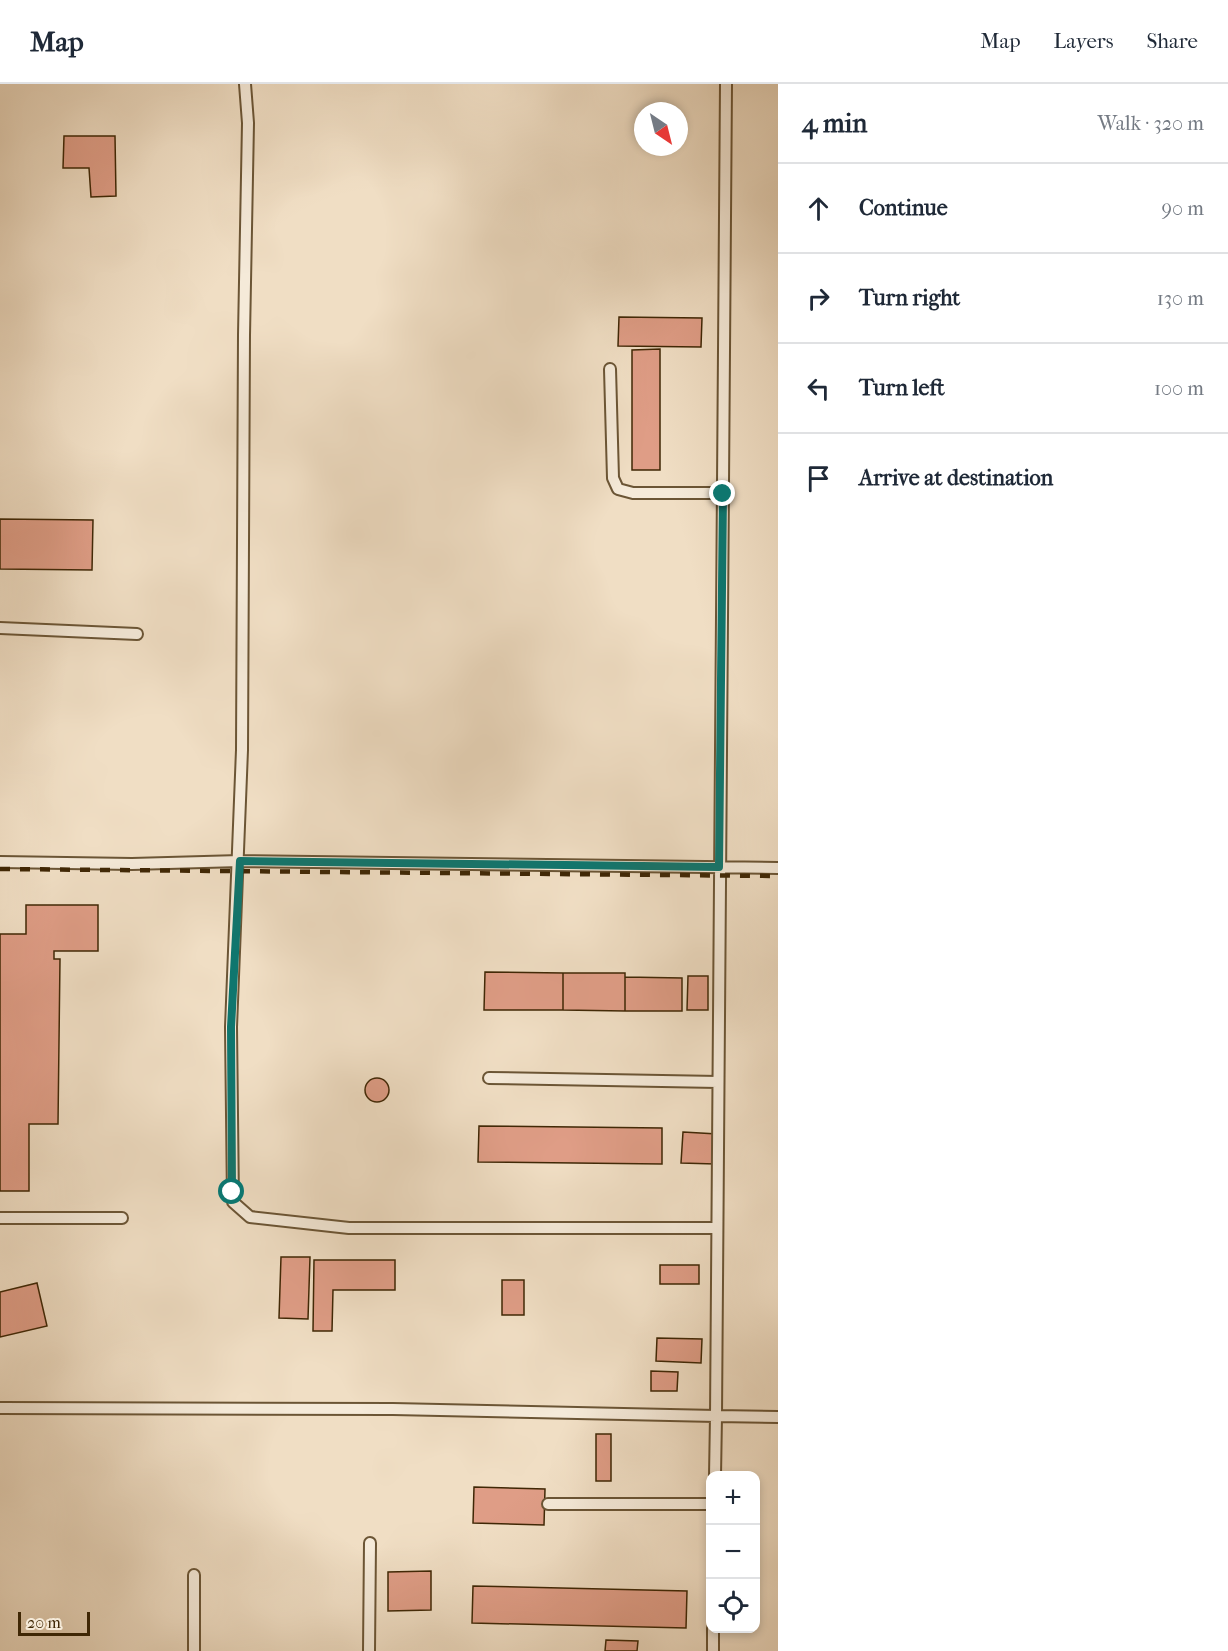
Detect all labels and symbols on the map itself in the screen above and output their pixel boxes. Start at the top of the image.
north arrow [634,102,688,156]
route end [709,480,735,506]
route start [218,1178,244,1204]
scale bar [18,1609,90,1636]

